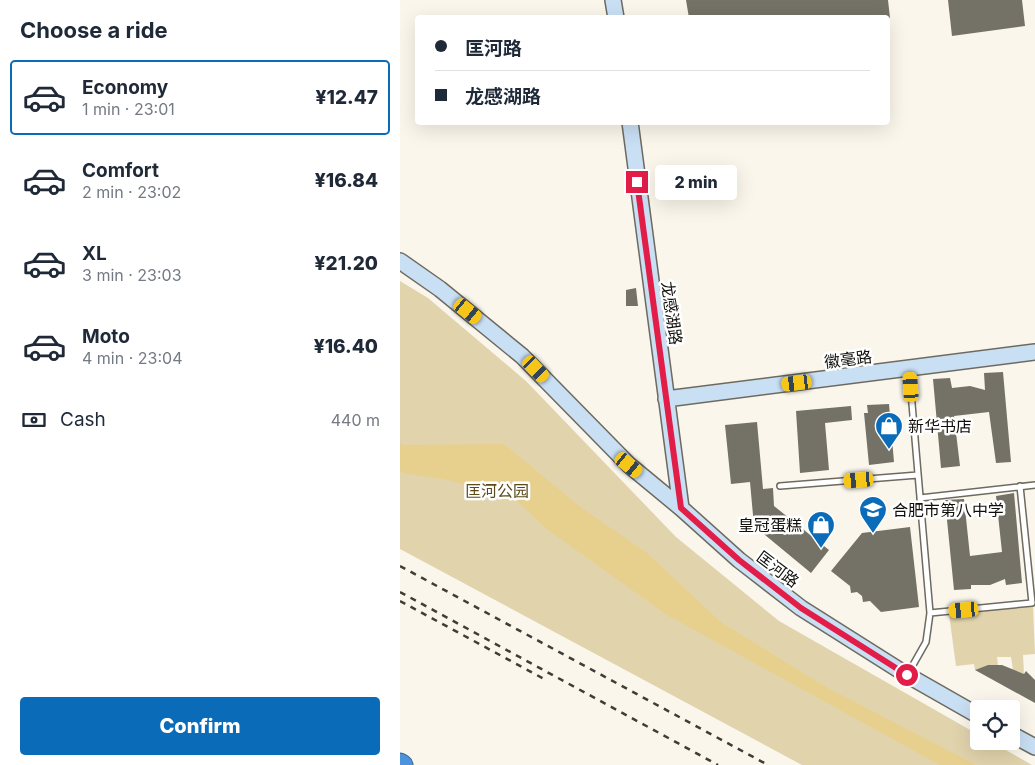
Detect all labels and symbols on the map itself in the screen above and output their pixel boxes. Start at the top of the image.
callout: 2 min [654,164,737,200]
route end [626,171,648,193]
street label: 龙感湖路 [658,280,686,346]
car [451,296,484,326]
street label: 徽毫路 [823,346,873,372]
car [520,353,551,385]
car [902,372,919,402]
car [781,374,812,392]
shop icon: 新华书店 [874,411,904,450]
place label: 新华书店 [908,416,972,436]
car [612,450,645,480]
car [843,471,874,489]
park label: 匡河公园 [465,481,529,501]
school or university icon: 合肥市第八中学 [858,495,888,534]
place label: 合肥市第八中学 [892,500,1004,520]
shop icon: 皇冠蛋糕 [806,510,836,549]
place label: 皇冠蛋糕 [738,515,802,535]
street label: 匡河路 [753,547,803,591]
car [948,601,979,619]
route start [896,664,918,686]

